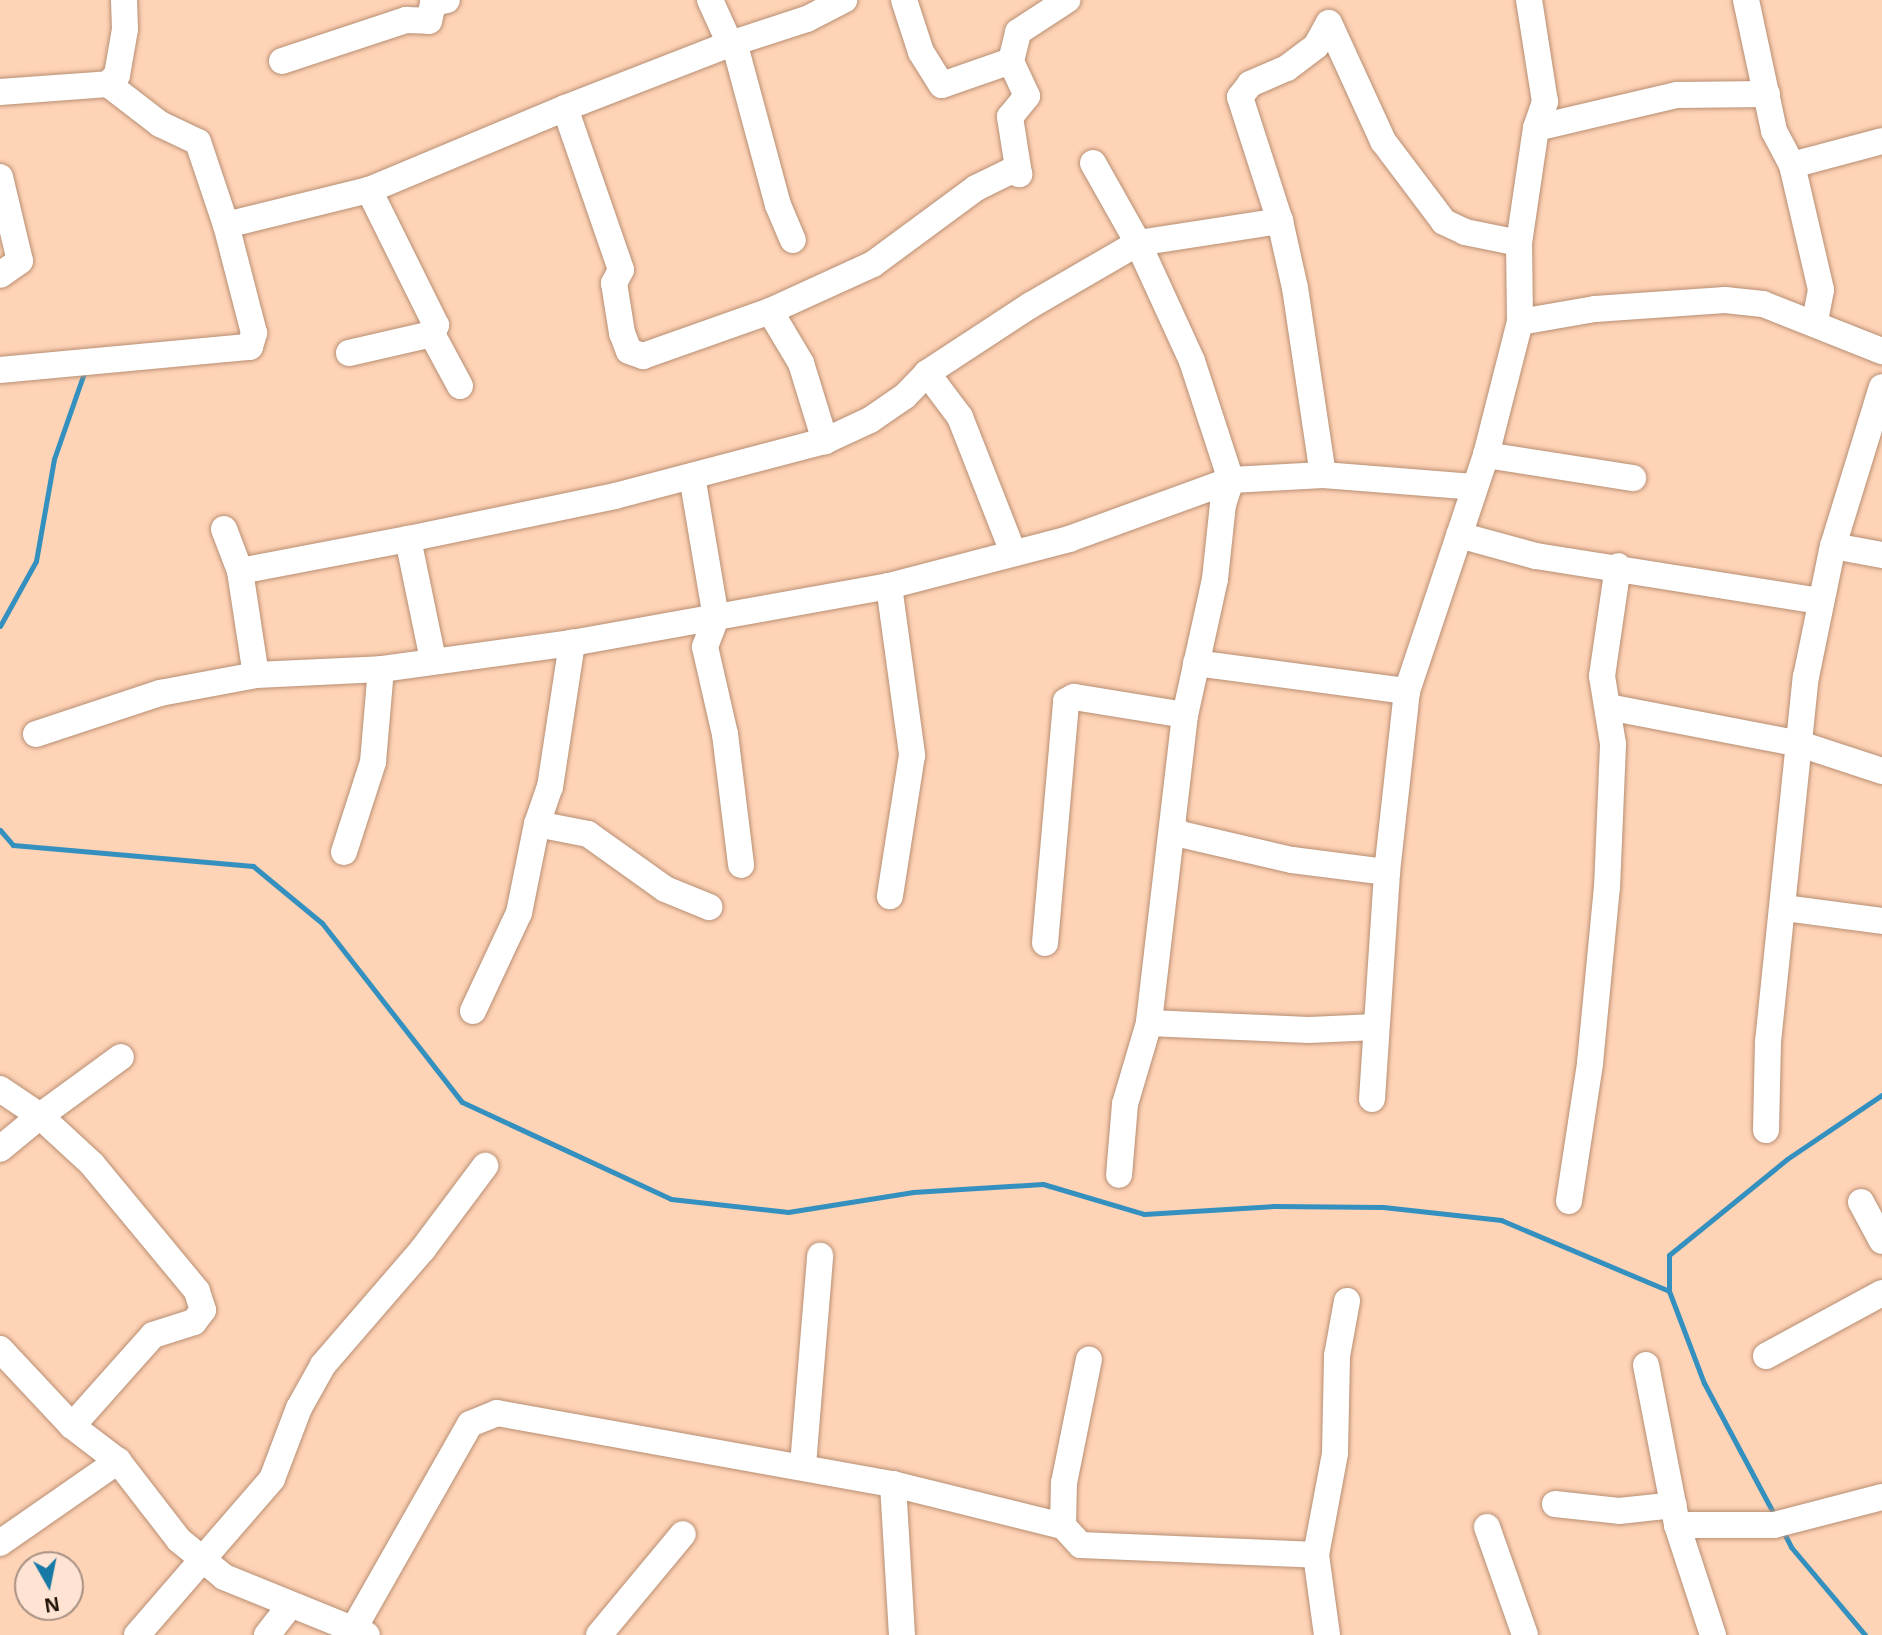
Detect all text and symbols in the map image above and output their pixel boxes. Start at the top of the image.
north arrow [14,1551,84,1621]
text: N [42,1591,62,1619]

